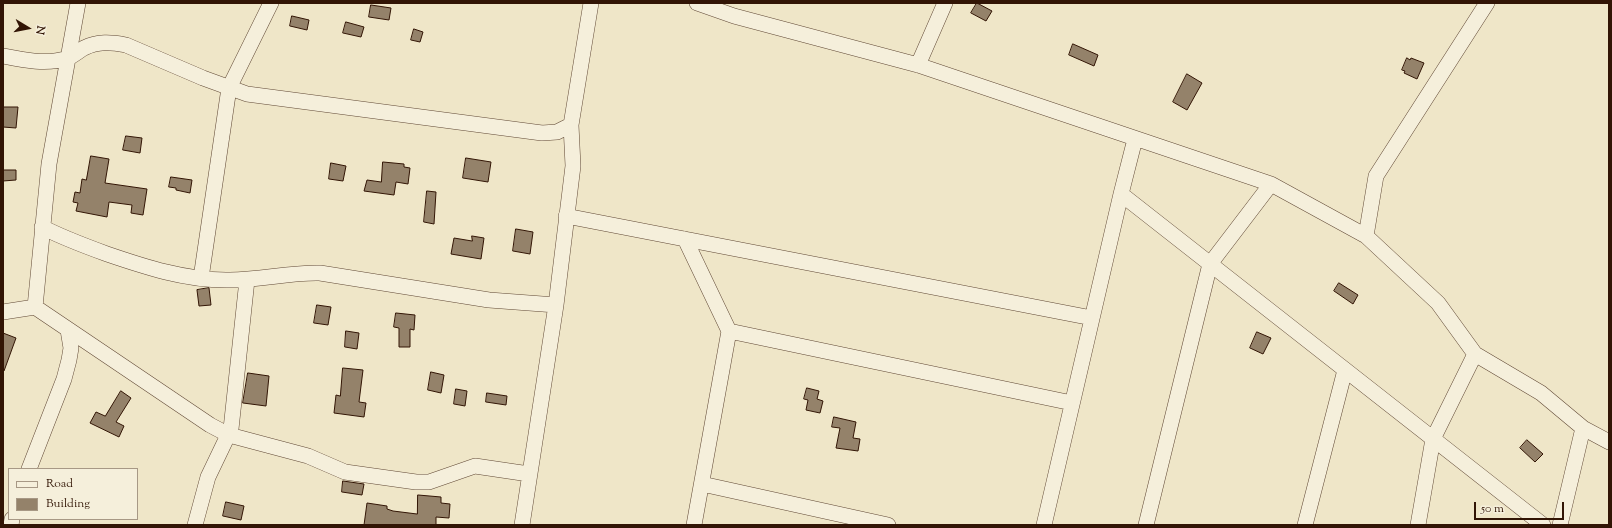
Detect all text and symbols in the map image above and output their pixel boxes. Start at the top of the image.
north arrow [8,8,48,48]
text: N [31,24,48,36]
legend [8,468,138,520]
text: Road [46,475,73,493]
scale bar [1476,494,1566,520]
text: Building [46,495,90,513]
text: 50 m [1481,500,1504,518]

